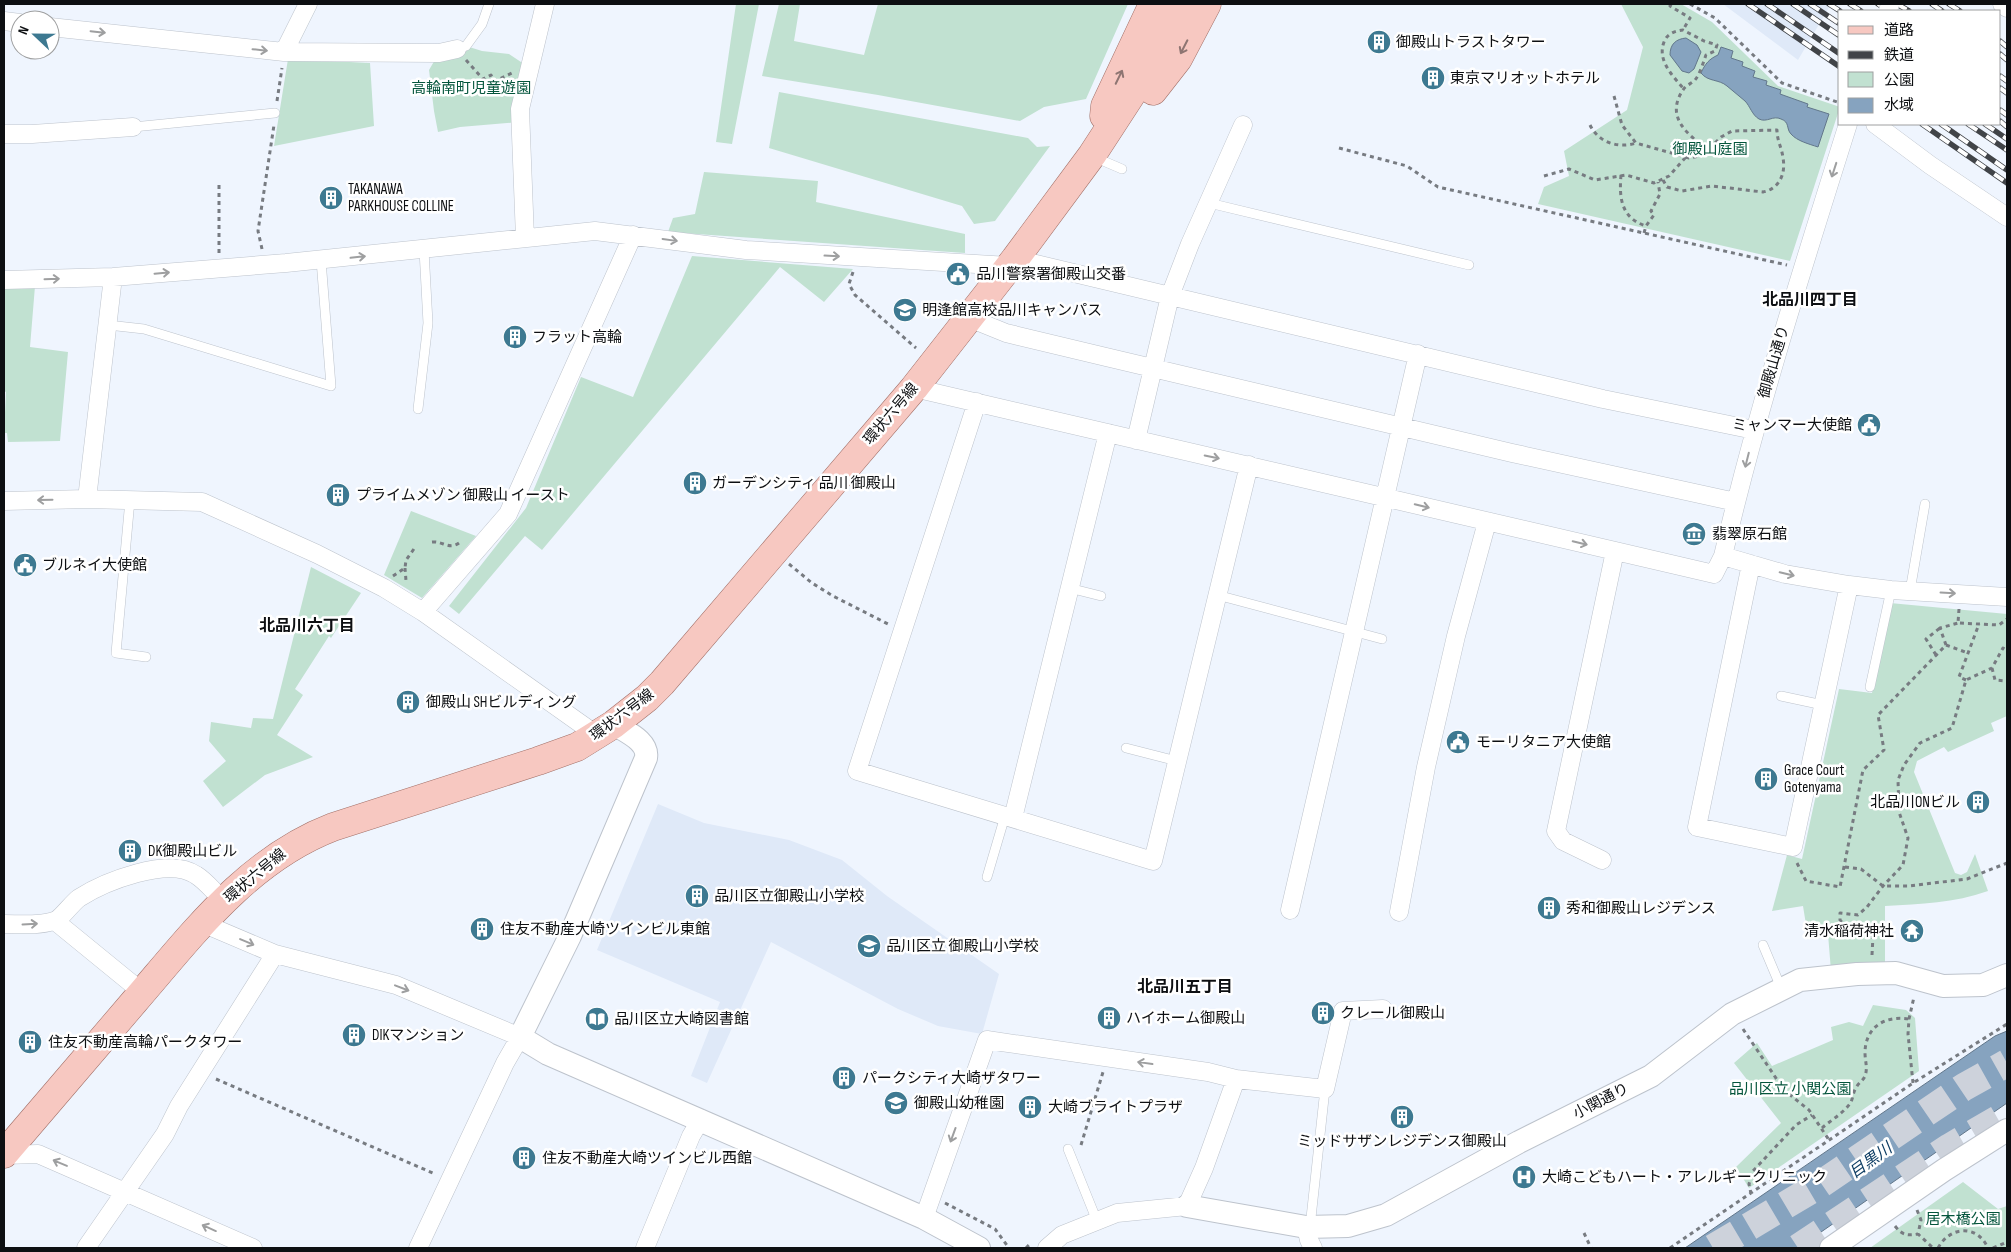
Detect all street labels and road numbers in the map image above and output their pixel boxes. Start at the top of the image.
street label: 御殿山通り [1755,323,1793,401]
street label: 環状六号線 [860,379,922,449]
street label: 環状六号線 [586,685,658,745]
street label: 環状六号線 [220,845,290,907]
street label: 小関通り [1570,1079,1632,1123]

